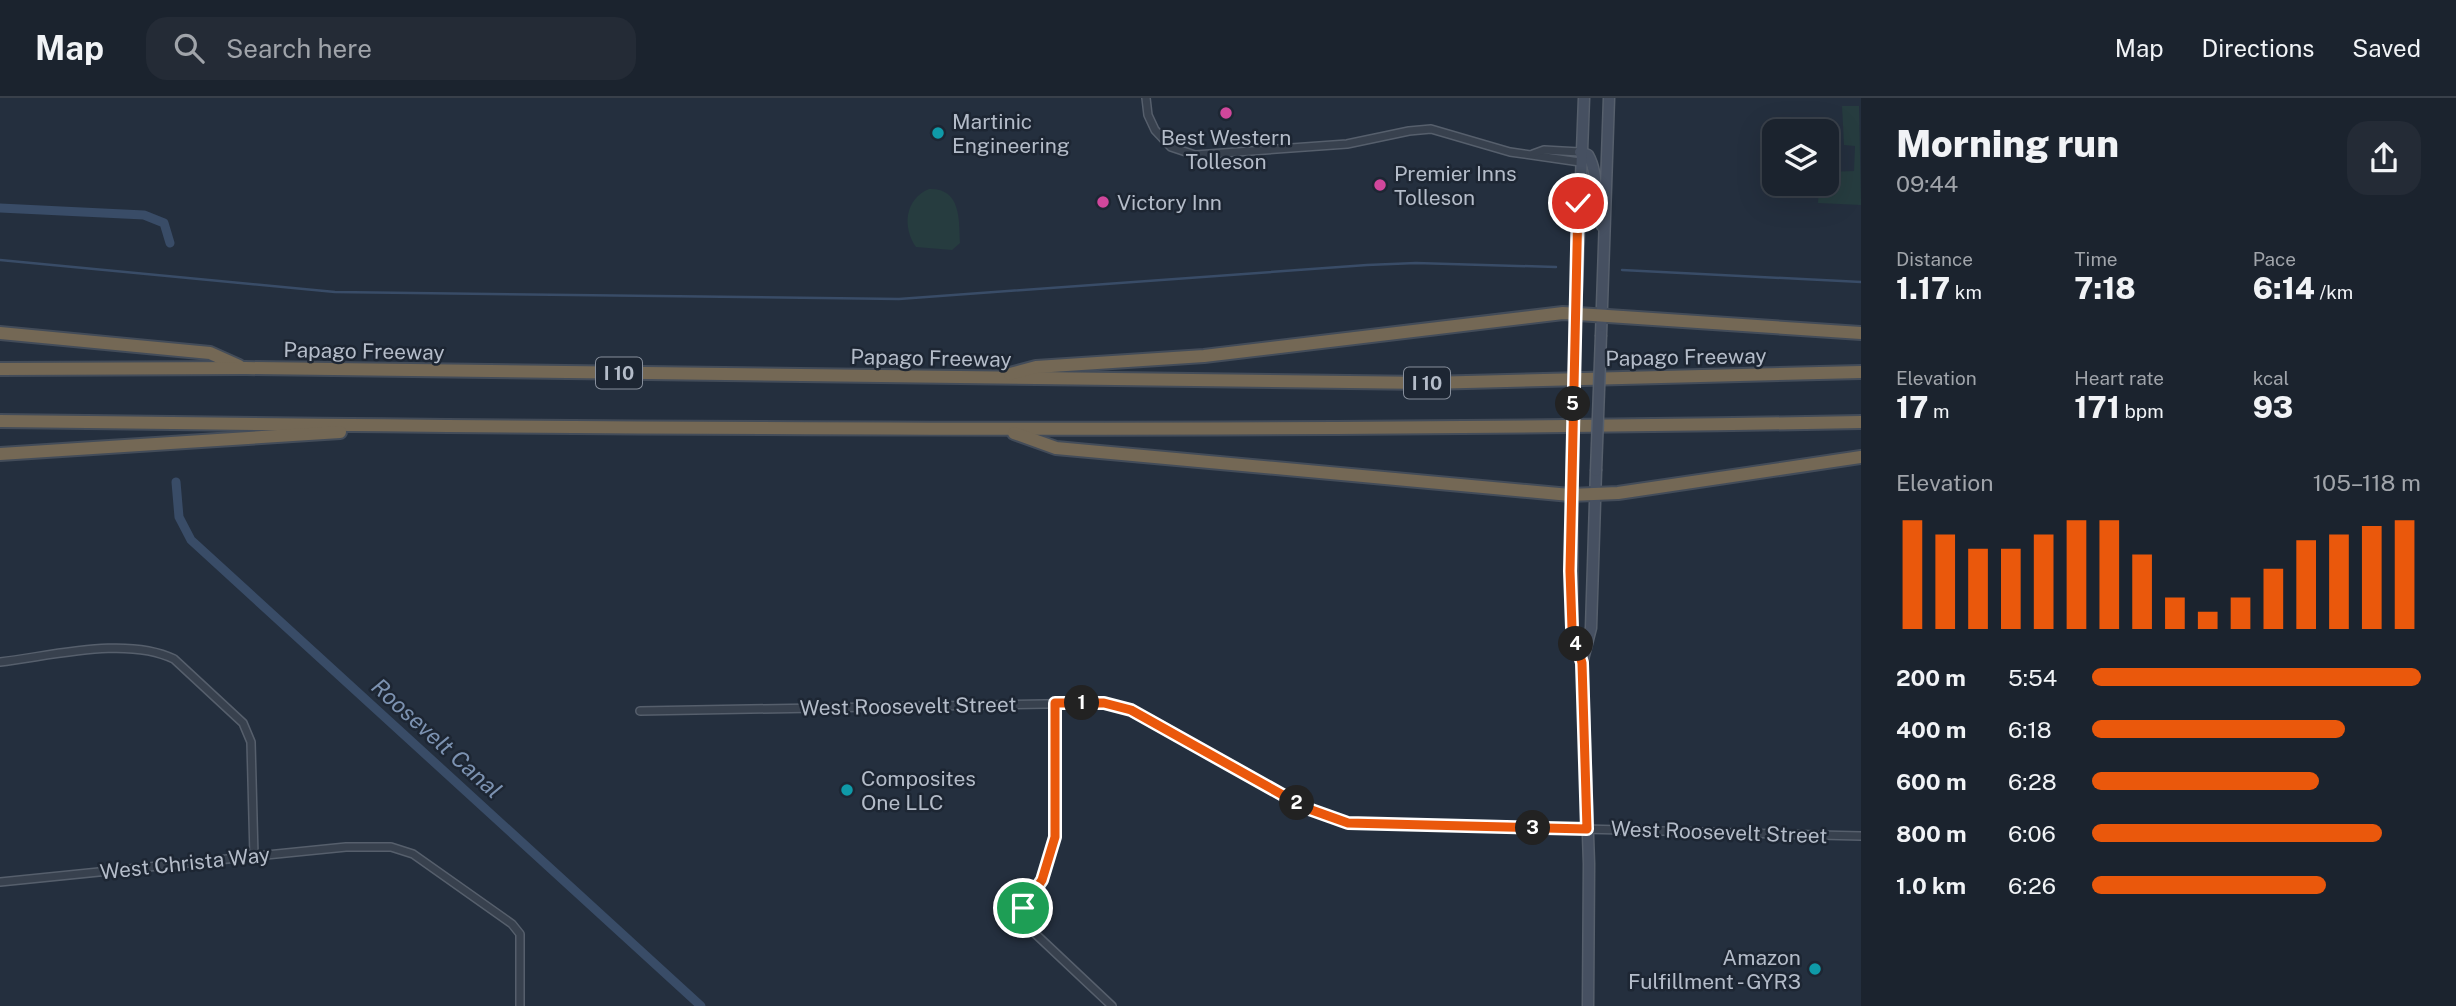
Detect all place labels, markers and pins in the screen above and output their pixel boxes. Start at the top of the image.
marker: Best Western Tolleson [1218,105,1234,121]
place label: Martinic Engineering [952,109,1070,158]
marker: Martinic Engineering [930,125,946,141]
place label: Best Western Tolleson [1161,125,1291,174]
place label: Premier Inns Tolleson [1394,161,1517,210]
pin [1548,173,1608,233]
marker: Premier Inns Tolleson [1372,177,1388,193]
place label: Victory Inn [1117,190,1222,215]
marker: Victory Inn [1095,194,1111,210]
pin: 5 [1556,386,1590,422]
pin: 4 [1558,626,1594,662]
pin: 1 [1064,686,1100,720]
place label: Composites One LLC [861,766,976,815]
marker: Composites One LLC [839,782,855,798]
pin: 2 [1280,786,1314,820]
pin: 3 [1516,810,1550,846]
pin [993,878,1053,938]
place label: Amazon Fulfillment - GYR3 [1628,945,1801,994]
marker: Amazon Fulfillment - GYR3 [1807,961,1823,977]

